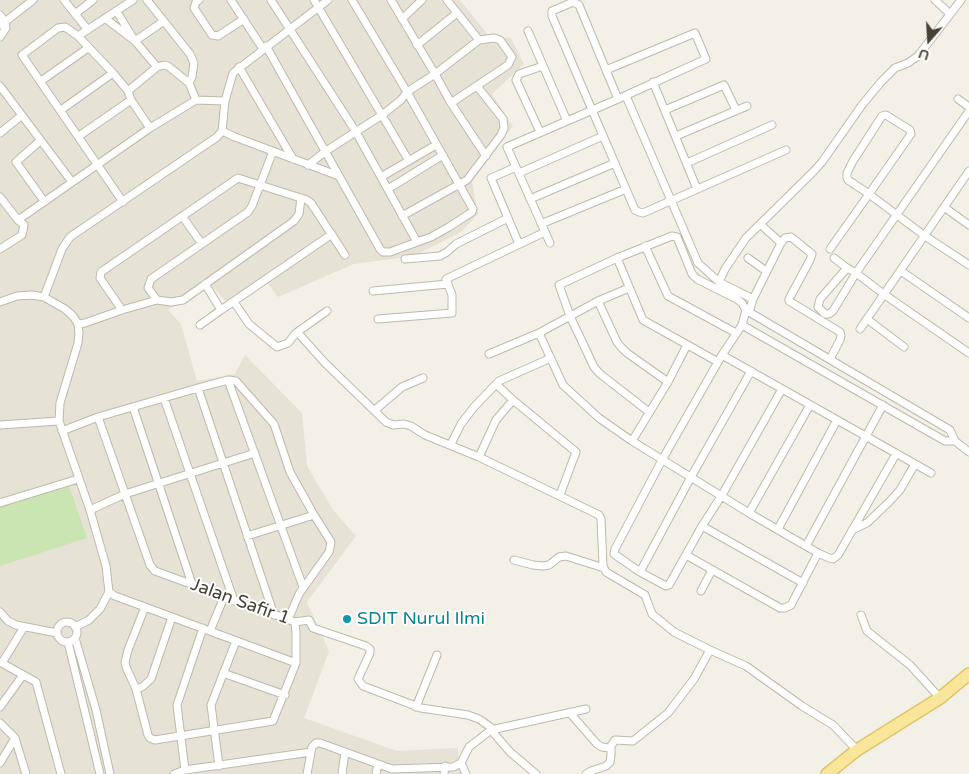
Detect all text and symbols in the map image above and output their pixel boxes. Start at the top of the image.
north arrow [904,15,954,65]
text: U [916,45,932,64]
street label: Jalan Safir 1 [187,574,293,630]
place label: SDIT Nurul Ilmi [357,608,485,630]
marker: SDIT Nurul Ilmi [341,613,353,625]

